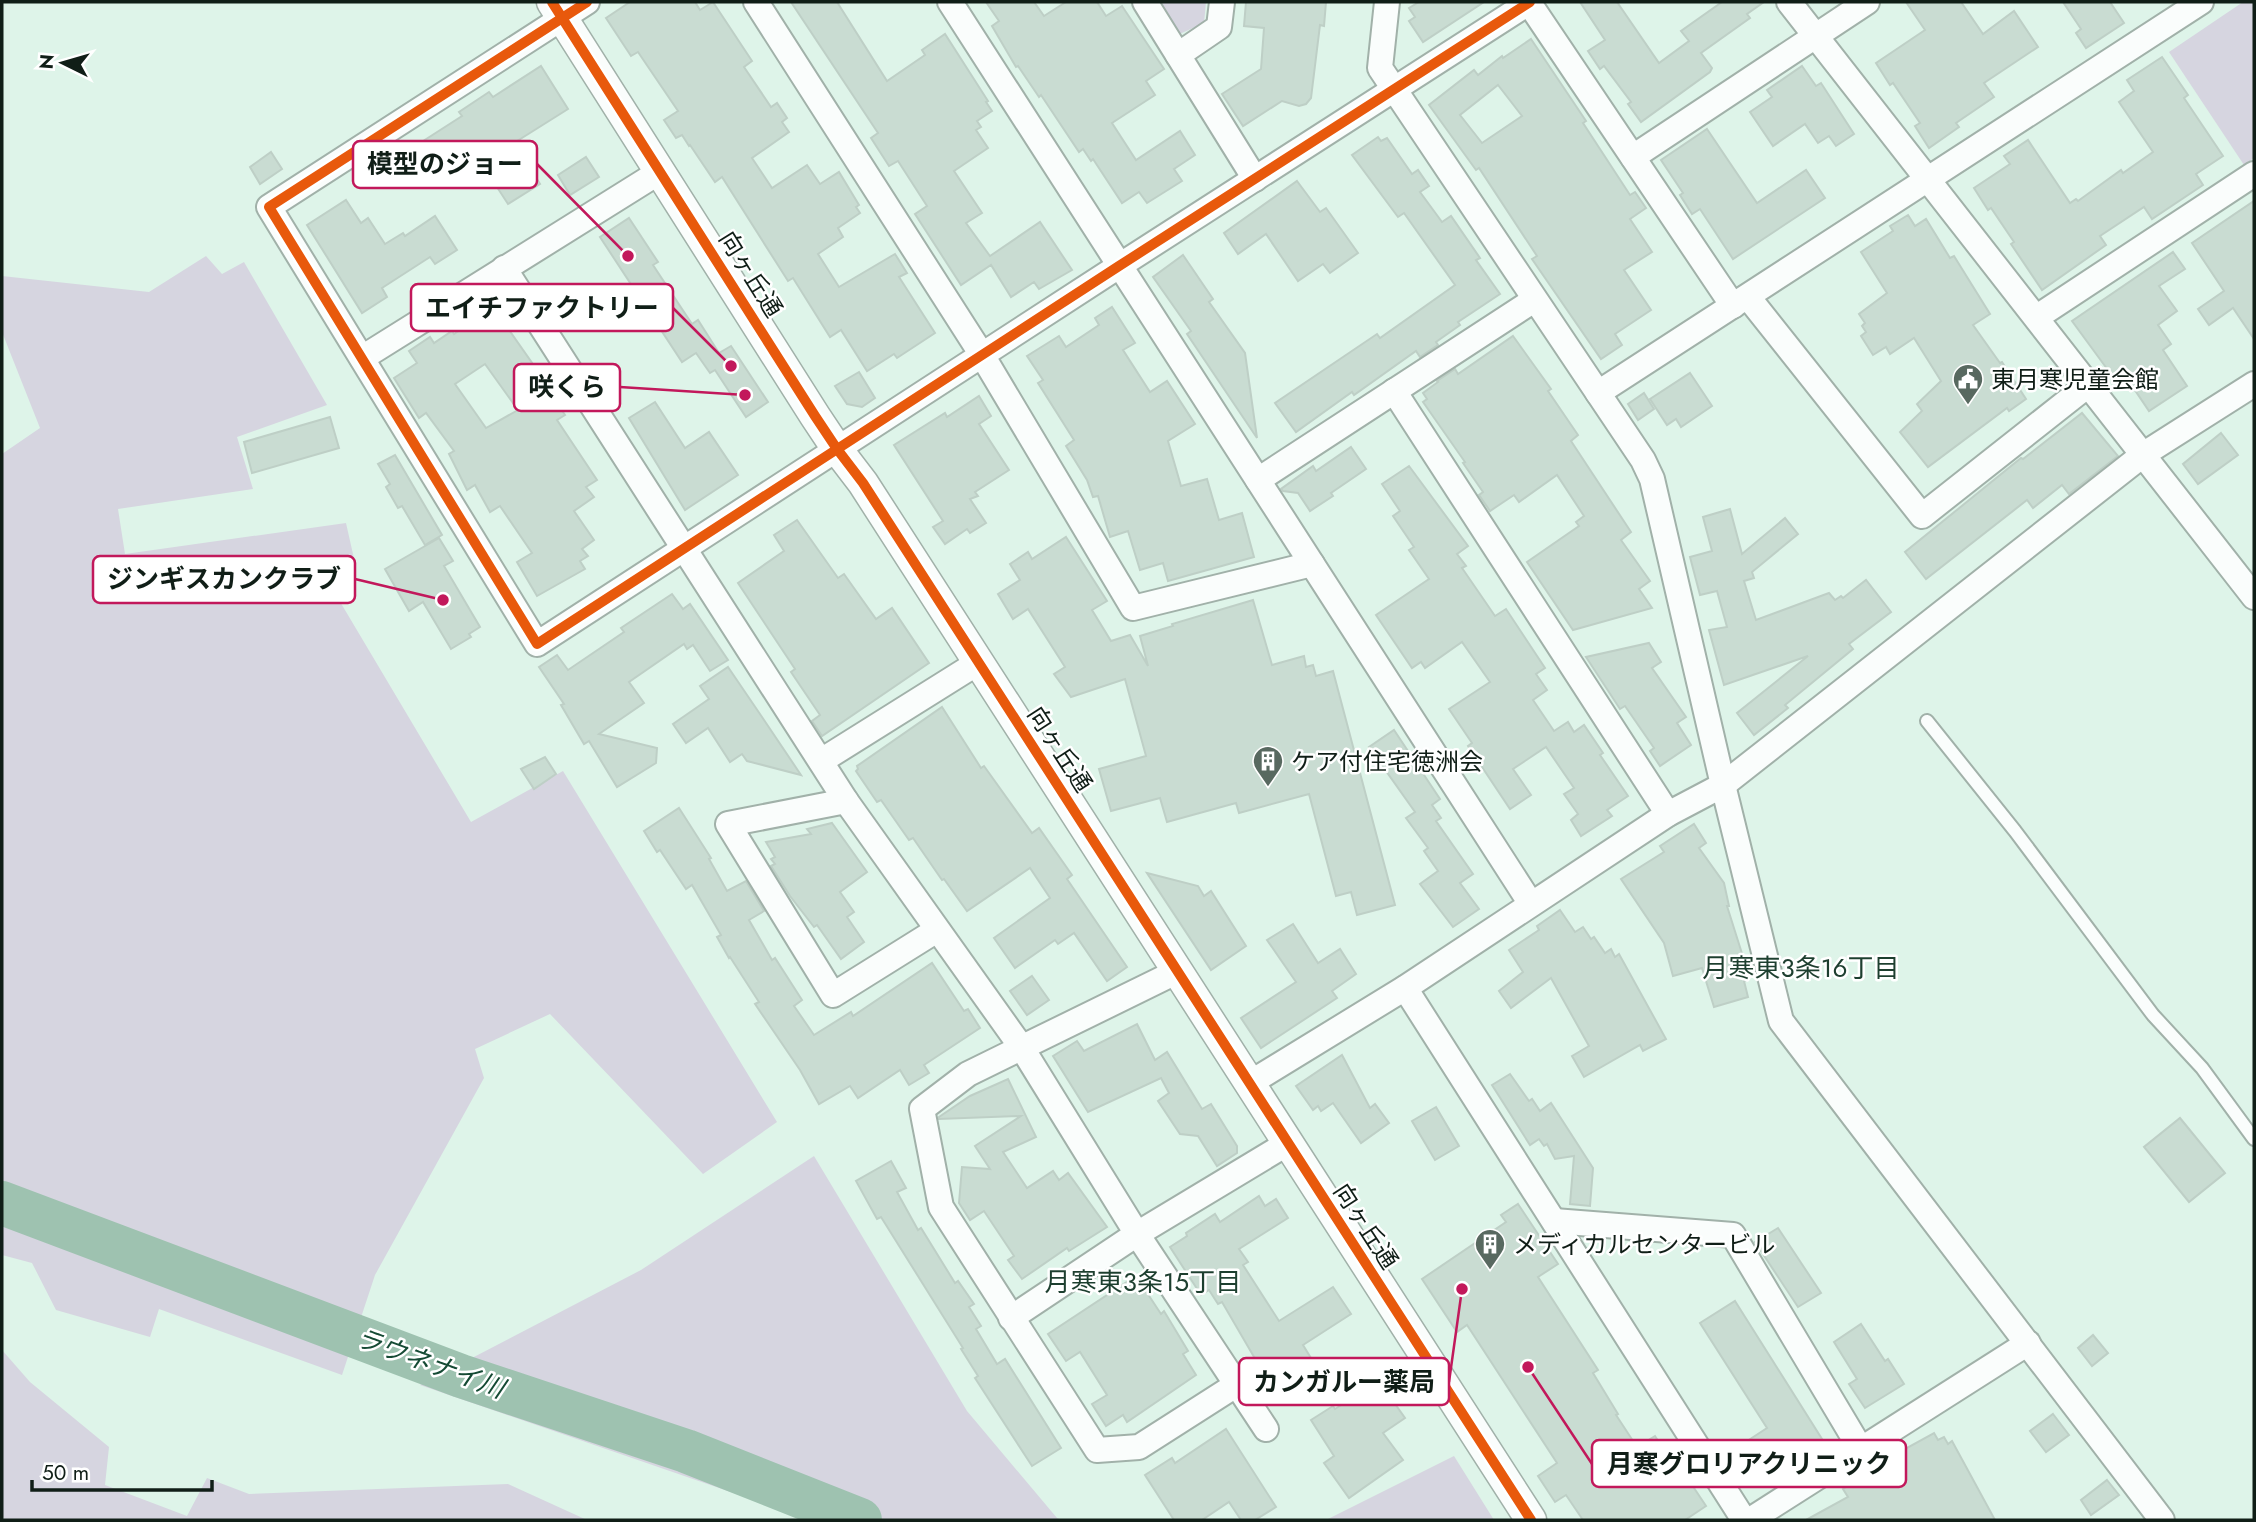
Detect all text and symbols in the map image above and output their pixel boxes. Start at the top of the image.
north arrow [28,28,98,98]
text: N [32,53,61,70]
callout: 模型のジョー [353,141,537,188]
text: 模型のジョー [367,145,523,183]
street label: 向ヶ丘通 [711,224,791,324]
callout: エイチファクトリー [411,284,673,331]
text: エイチファクトリー [425,289,659,327]
public building icon: 東月寒児童会館 [1951,362,1985,406]
place label: 東月寒児童会館 [1991,362,2159,397]
callout: 咲くら [514,364,620,411]
text: 咲くら [528,368,606,406]
callout: ジンギスカンクラブ [93,556,355,603]
text: ジンギスカンクラブ [107,560,341,598]
street label: 向ヶ丘通 [1019,699,1101,799]
building icon: ケア付住宅徳洲会 [1251,744,1285,788]
place label: ケア付住宅徳洲会 [1291,744,1483,779]
district label: 月寒東3条16丁目 [1703,949,1899,987]
street label: 向ヶ丘通 [1325,1176,1407,1276]
building icon: メディカルセンタービル [1473,1227,1507,1271]
place label: メディカルセンタービル [1513,1227,1775,1262]
district label: 月寒東3条15丁目 [1045,1263,1241,1301]
water label: ラウネナイ川 [350,1318,513,1409]
callout: カンガルー薬局 [1239,1358,1449,1405]
text: カンガルー薬局 [1253,1363,1435,1401]
callout: 月寒グロリアクリニック [1592,1440,1906,1487]
text: 月寒グロリアクリニック [1607,1445,1891,1483]
scale bar [32,1448,212,1492]
text: 50 m [42,1458,89,1488]

